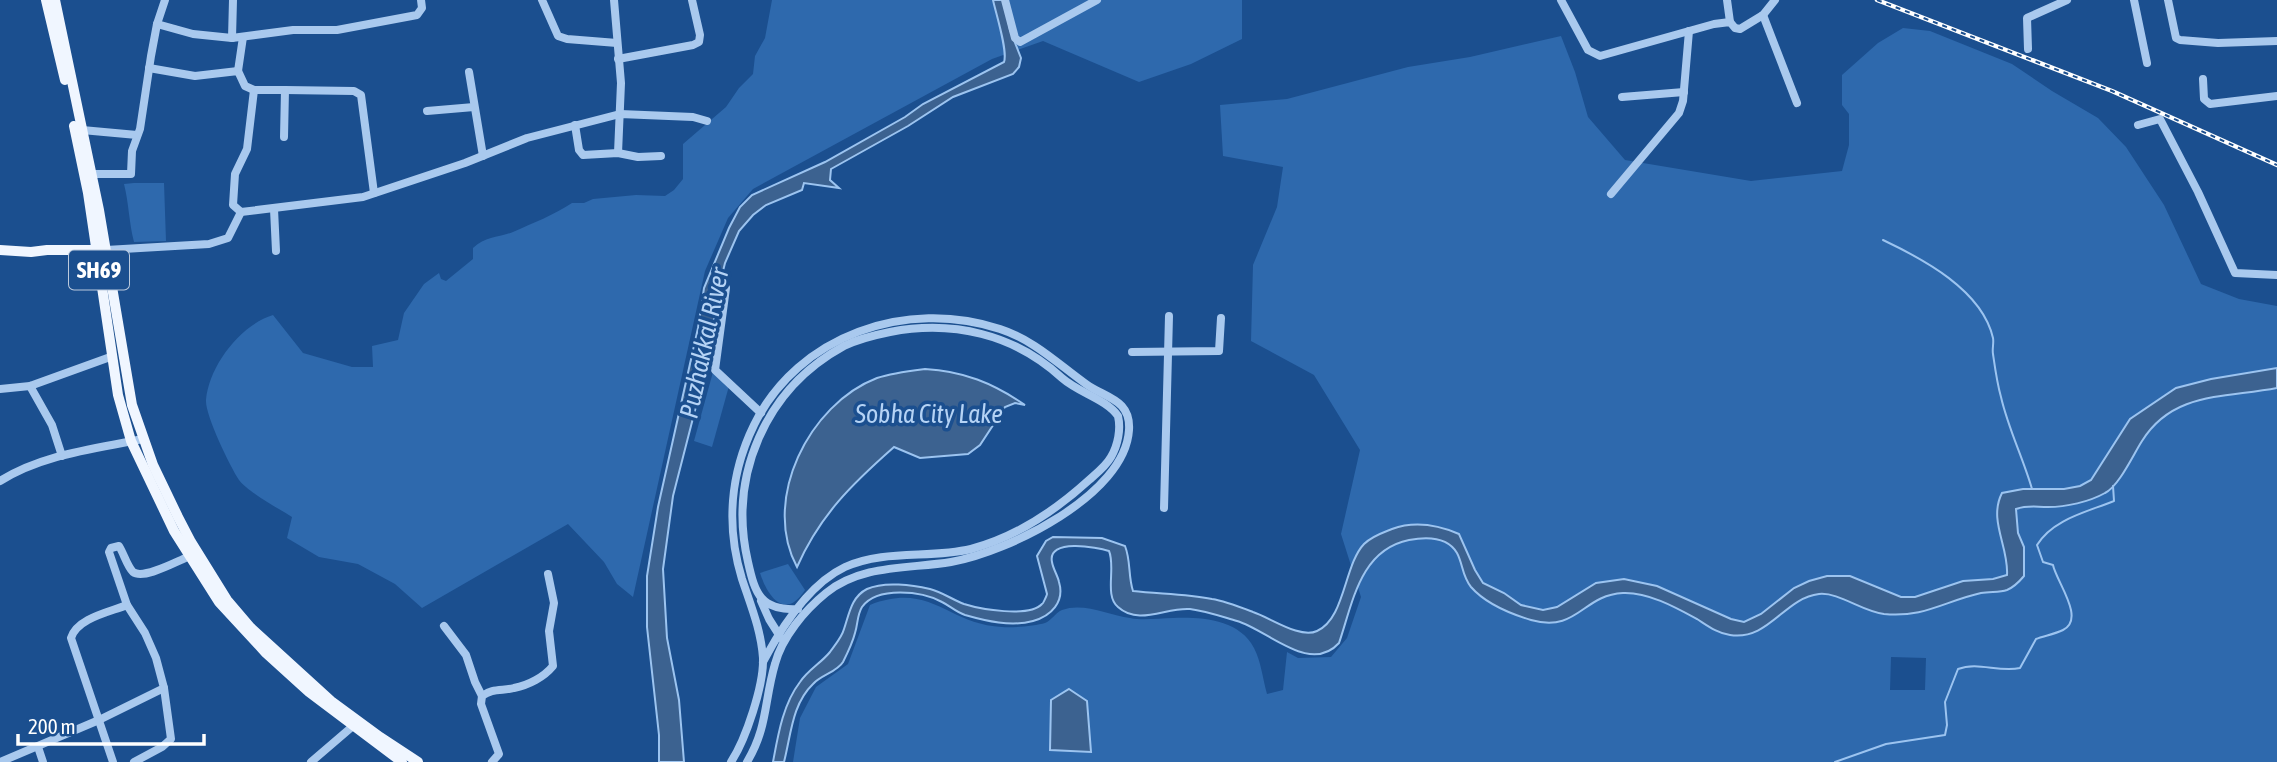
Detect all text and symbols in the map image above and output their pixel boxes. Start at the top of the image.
road number: SH69 [69,250,129,290]
water label: Puzhakkal River [673,264,735,421]
water label: Sobha City Lake [854,399,1003,429]
scale bar [18,702,203,746]
text: 200 m [28,714,76,738]

